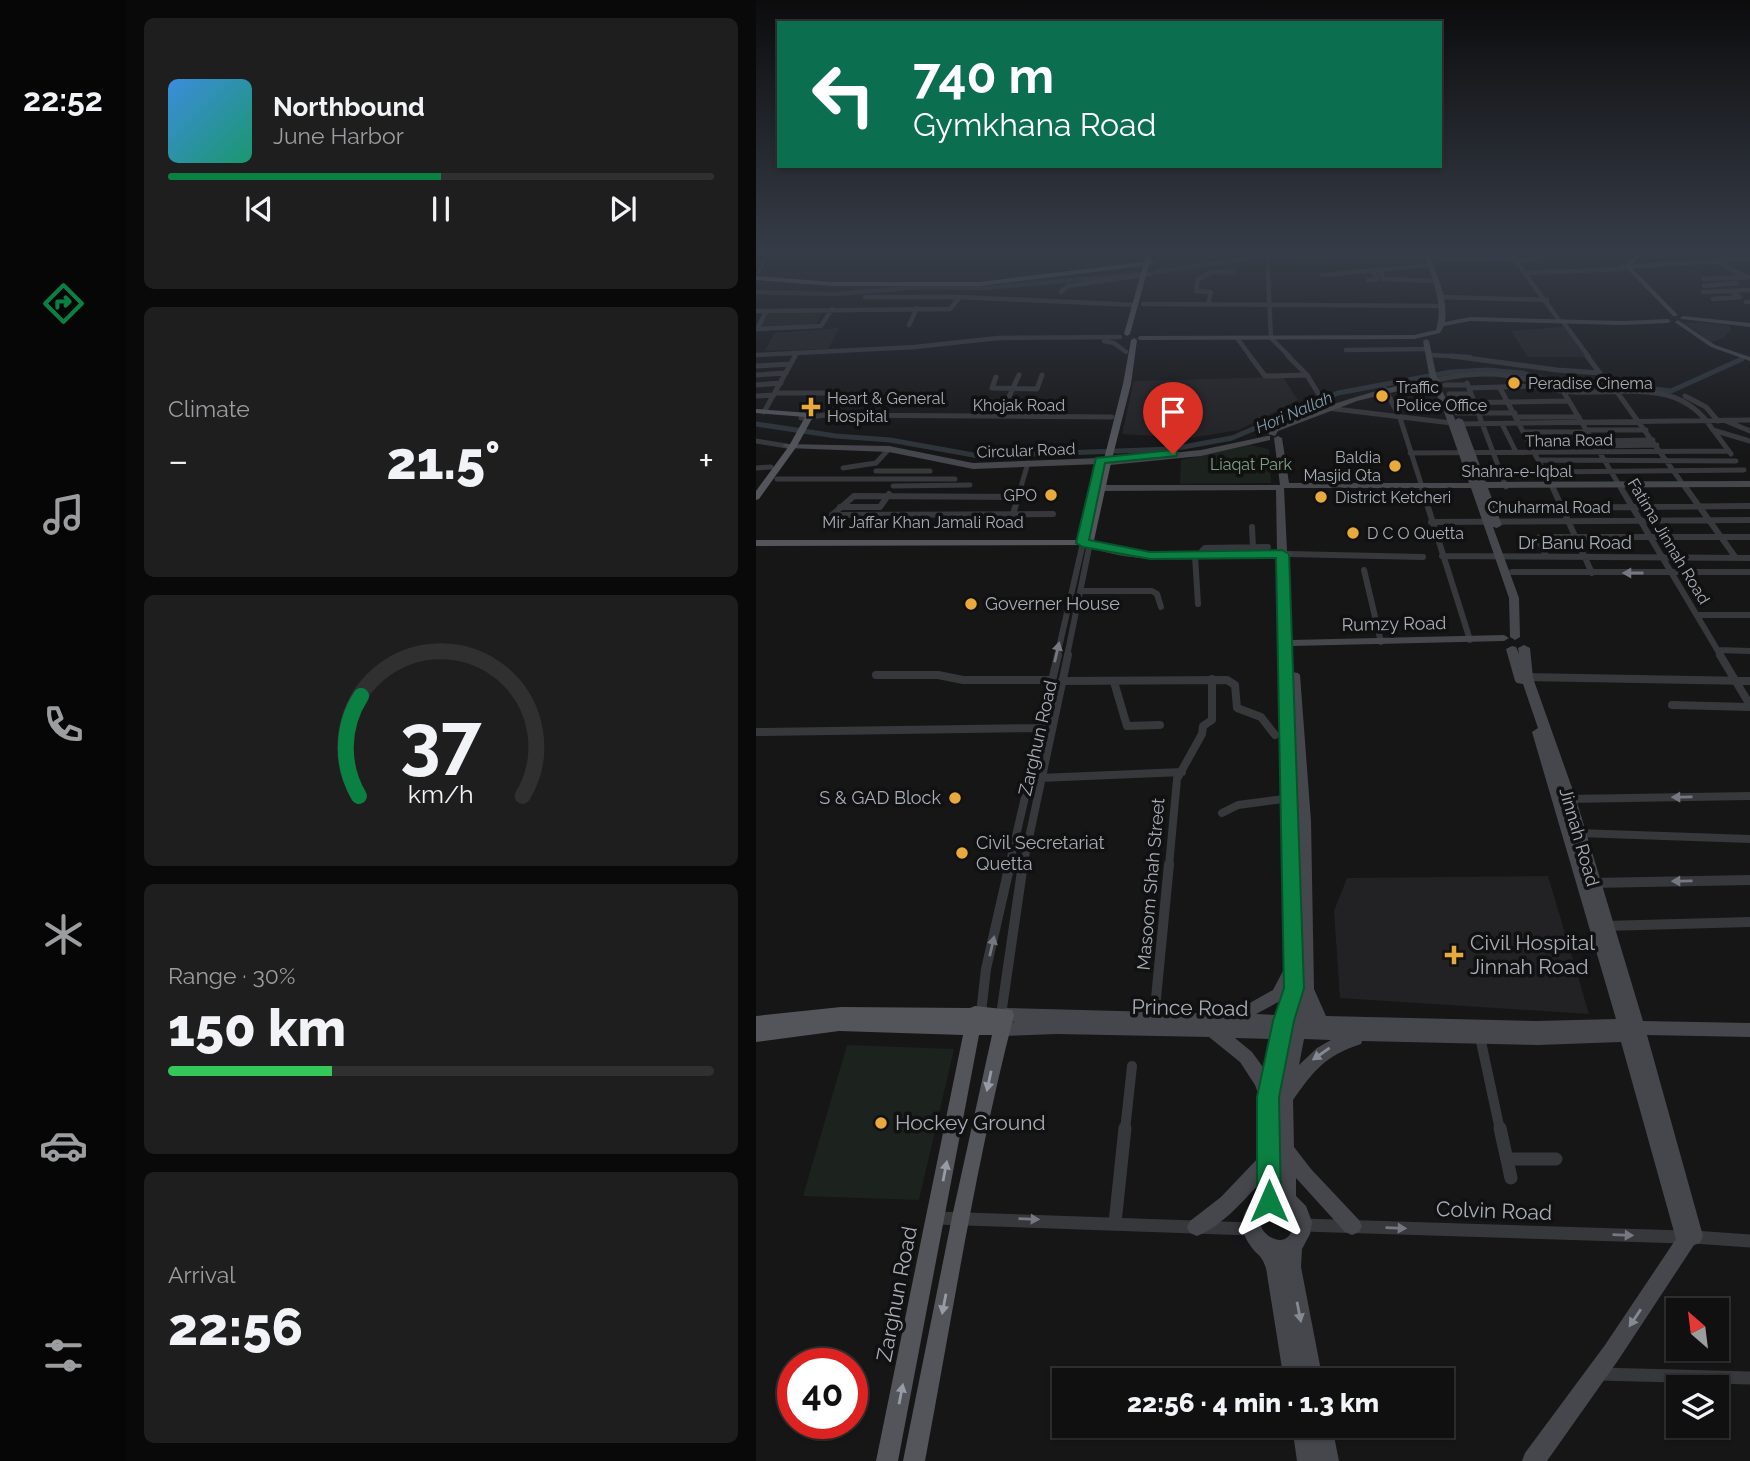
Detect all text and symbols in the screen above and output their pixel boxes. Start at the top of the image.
text: 740 m [913,47,1054,104]
icon: left [798,49,889,140]
text: 22:52 [23,81,103,118]
text: Northbound [273,92,425,122]
text: Gymkhana Road [913,106,1156,143]
text: June Harbor [273,122,404,149]
icon: previous [240,190,278,228]
icon: pause [422,190,460,228]
icon: next [604,190,642,228]
icon: directions [39,279,88,328]
place label: Peradise Cinema [1528,374,1653,393]
marker: Peradise Cinema [1506,375,1522,391]
place label: Traffic Police Office [1396,378,1487,415]
pin [1143,382,1203,454]
water label: Hori Nallah [1253,388,1335,437]
marker: Traffic Police Office [1374,388,1390,404]
place label: Heart & General Hospital [827,389,945,426]
icon: arrive [1154,393,1192,431]
text: Climate [168,395,250,422]
street label: Khojak Road [973,396,1065,415]
marker: Heart & General Hospital [801,397,821,417]
text: 21.5° [386,430,500,491]
street label: Thana Road [1525,430,1613,451]
text: − [168,438,188,483]
text: + [698,438,714,483]
street label: Circular Road [976,439,1076,462]
place label: Baldia Masjid Qta [1303,448,1381,485]
park label: Liaqat Park [1210,455,1293,474]
marker: Baldia Masjid Qta [1387,458,1403,474]
street label: Shahra-e-Iqbal [1462,462,1573,481]
street label: Fatima Jinnah Road [1624,475,1714,608]
place label: GPO [1004,486,1037,505]
marker: GPO [1043,487,1059,503]
place label: District Ketcheri [1335,488,1451,507]
marker: District Ketcheri [1313,489,1329,505]
icon: music [39,490,88,539]
street label: Chuharmal Road [1487,498,1611,517]
street label: Mir Jaffar Khan Jamali Road [822,513,1024,532]
place label: D C O Quetta [1367,524,1464,543]
marker: D C O Quetta [1345,525,1361,541]
street label: Dr Banu Road [1518,532,1632,553]
one-way arrow [1622,567,1644,579]
place label: Governer House [985,593,1120,614]
marker: Governer House [963,596,979,612]
street label: Rumzy Road [1341,612,1447,635]
one-way arrow [1052,641,1063,663]
street label: Zarghun Road [1014,678,1061,798]
text: 37 [400,699,482,784]
icon: phone [39,700,88,749]
text: km/h [408,779,474,809]
street label: Jinnah Road [1555,785,1604,889]
place label: S & GAD Block [819,787,941,808]
marker: S & GAD Block [947,790,963,806]
one-way arrow [1671,791,1693,803]
street label: Masoom Shah Street [1133,797,1168,971]
place label: Civil Secretariat Quetta [976,832,1104,874]
marker: Civil Secretariat Quetta [954,845,970,861]
one-way arrow [1671,875,1693,887]
icon: climate [39,910,88,959]
place label: Civil Hospital Jinnah Road [1470,930,1595,979]
one-way arrow [986,935,997,957]
marker: Civil Hospital Jinnah Road [1444,945,1464,965]
text: Range · 30% [168,962,295,989]
street label: Prince Road [1131,994,1249,1021]
text: 150 km [168,997,346,1058]
one-way arrow [1312,1047,1330,1061]
one-way arrow [984,1070,995,1092]
place label: Hockey Ground [895,1110,1045,1135]
marker: Hockey Ground [873,1115,889,1131]
icon: car [39,1121,88,1170]
one-way arrow [940,1160,951,1182]
position arrow [1232,1164,1306,1238]
street label: Colvin Road [1436,1196,1552,1225]
one-way arrow [1018,1214,1040,1225]
one-way arrow [1385,1222,1407,1233]
street label: Zarghun Road [871,1224,922,1364]
one-way arrow [1613,1229,1635,1241]
text: Arrival [168,1261,235,1288]
one-way arrow [938,1293,949,1315]
text: 22:56 [168,1296,303,1357]
north arrow [1666,1298,1729,1362]
map controls [1666,1298,1729,1438]
one-way arrow [1294,1301,1305,1323]
one-way arrow [1628,1309,1642,1327]
icon: filters [39,1331,88,1380]
speed limit sign: 40 [777,1348,868,1439]
button: layers [1666,1375,1729,1438]
one-way arrow [895,1383,906,1405]
text: 22:56 · 4 min · 1.3 km [1127,1388,1379,1418]

